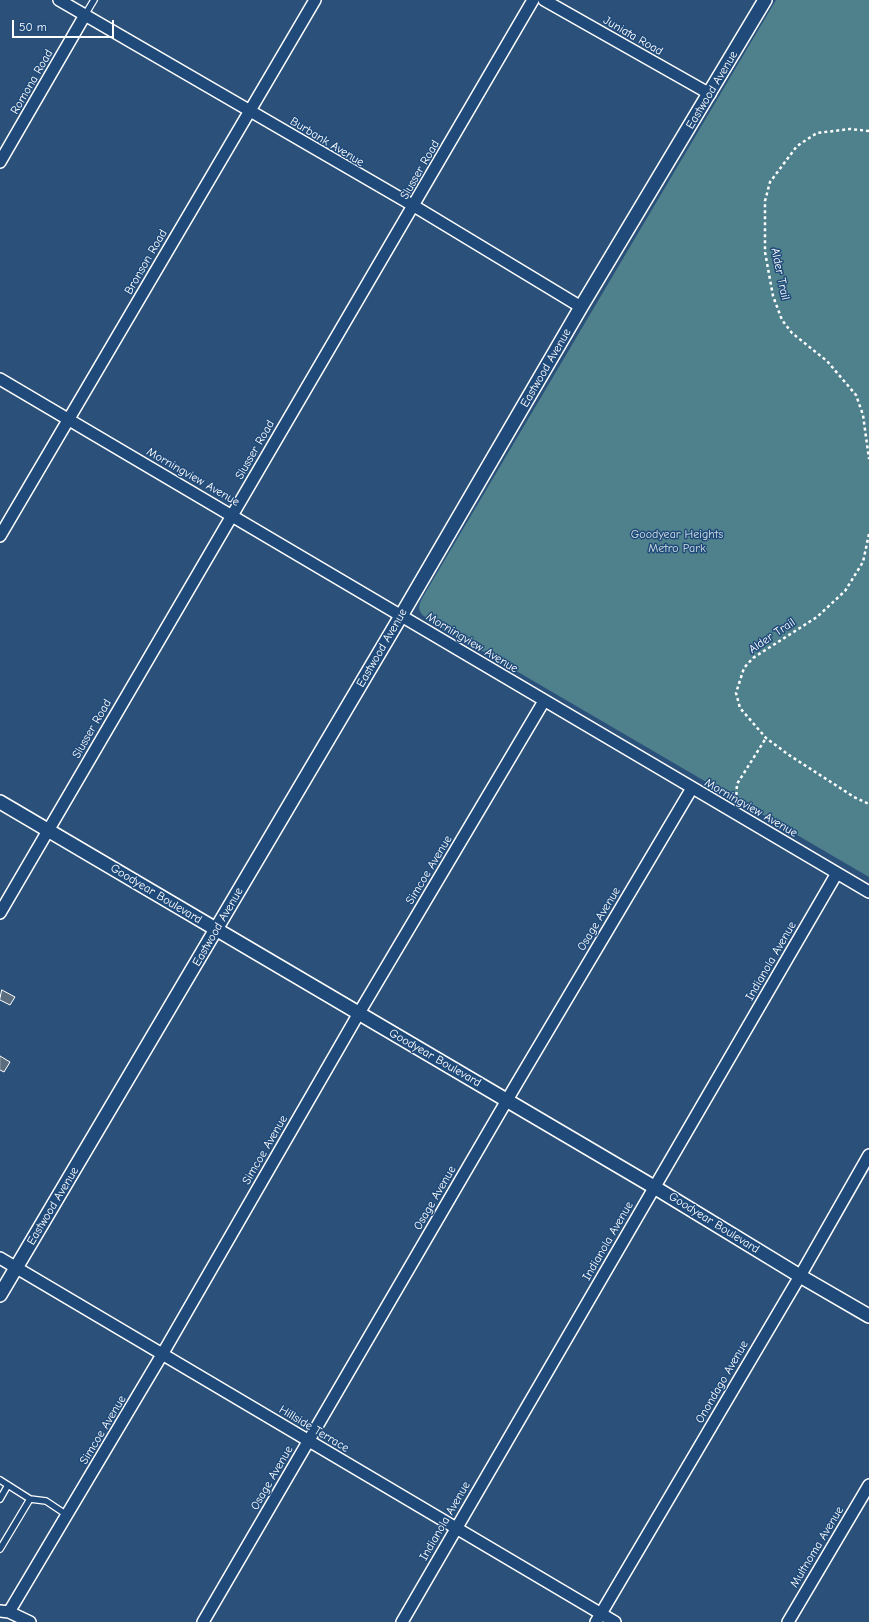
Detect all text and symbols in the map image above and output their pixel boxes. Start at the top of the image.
scale bar [14,12,116,38]
street label: Juniata Road [601,13,665,59]
text: 50 m [19,20,47,34]
street label: Romona Road [8,47,56,117]
street label: Eastwood Avenue [683,48,741,132]
street label: Burbank Avenue [287,114,367,170]
street label: Slusser Road [397,138,443,202]
street label: Bronson Road [122,227,170,297]
street label: Alder Trail [767,247,793,301]
street label: Eastwood Avenue [518,326,574,410]
street label: Slusser Road [232,418,278,482]
street label: Morningview Avenue [144,445,242,509]
park label: Goodyear Heights Metro Park [631,528,723,556]
street label: Eastwood Avenue [354,606,410,690]
street label: Morningview Avenue [423,610,521,676]
street label: Alder Trail [746,615,798,657]
street label: Slusser Road [69,697,115,761]
street label: Morningview Avenue [702,776,800,840]
street label: Simcoe Avenue [403,833,455,907]
street label: Goodyear Boulevard [108,861,204,927]
street label: Eastwood Avenue [190,885,246,969]
street label: Osage Avenue [574,885,624,953]
street label: Indianola Avenue [743,919,799,1003]
street label: Goodyear Boulevard [386,1026,484,1090]
street label: Simcoe Avenue [239,1113,291,1187]
street label: Osage Avenue [411,1163,459,1233]
street label: Eastwood Avenue [24,1164,82,1248]
street label: Goodyear Boulevard [666,1189,762,1257]
street label: Indianola Avenue [580,1199,636,1283]
street label: Onondago Avenue [692,1338,752,1426]
street label: Simcoe Avenue [77,1393,129,1467]
street label: Hillside Terrace [276,1402,352,1456]
street label: Osage Avenue [248,1443,296,1513]
street label: Indianola Avenue [417,1479,473,1563]
street label: Multnoma Avenue [787,1504,847,1590]

